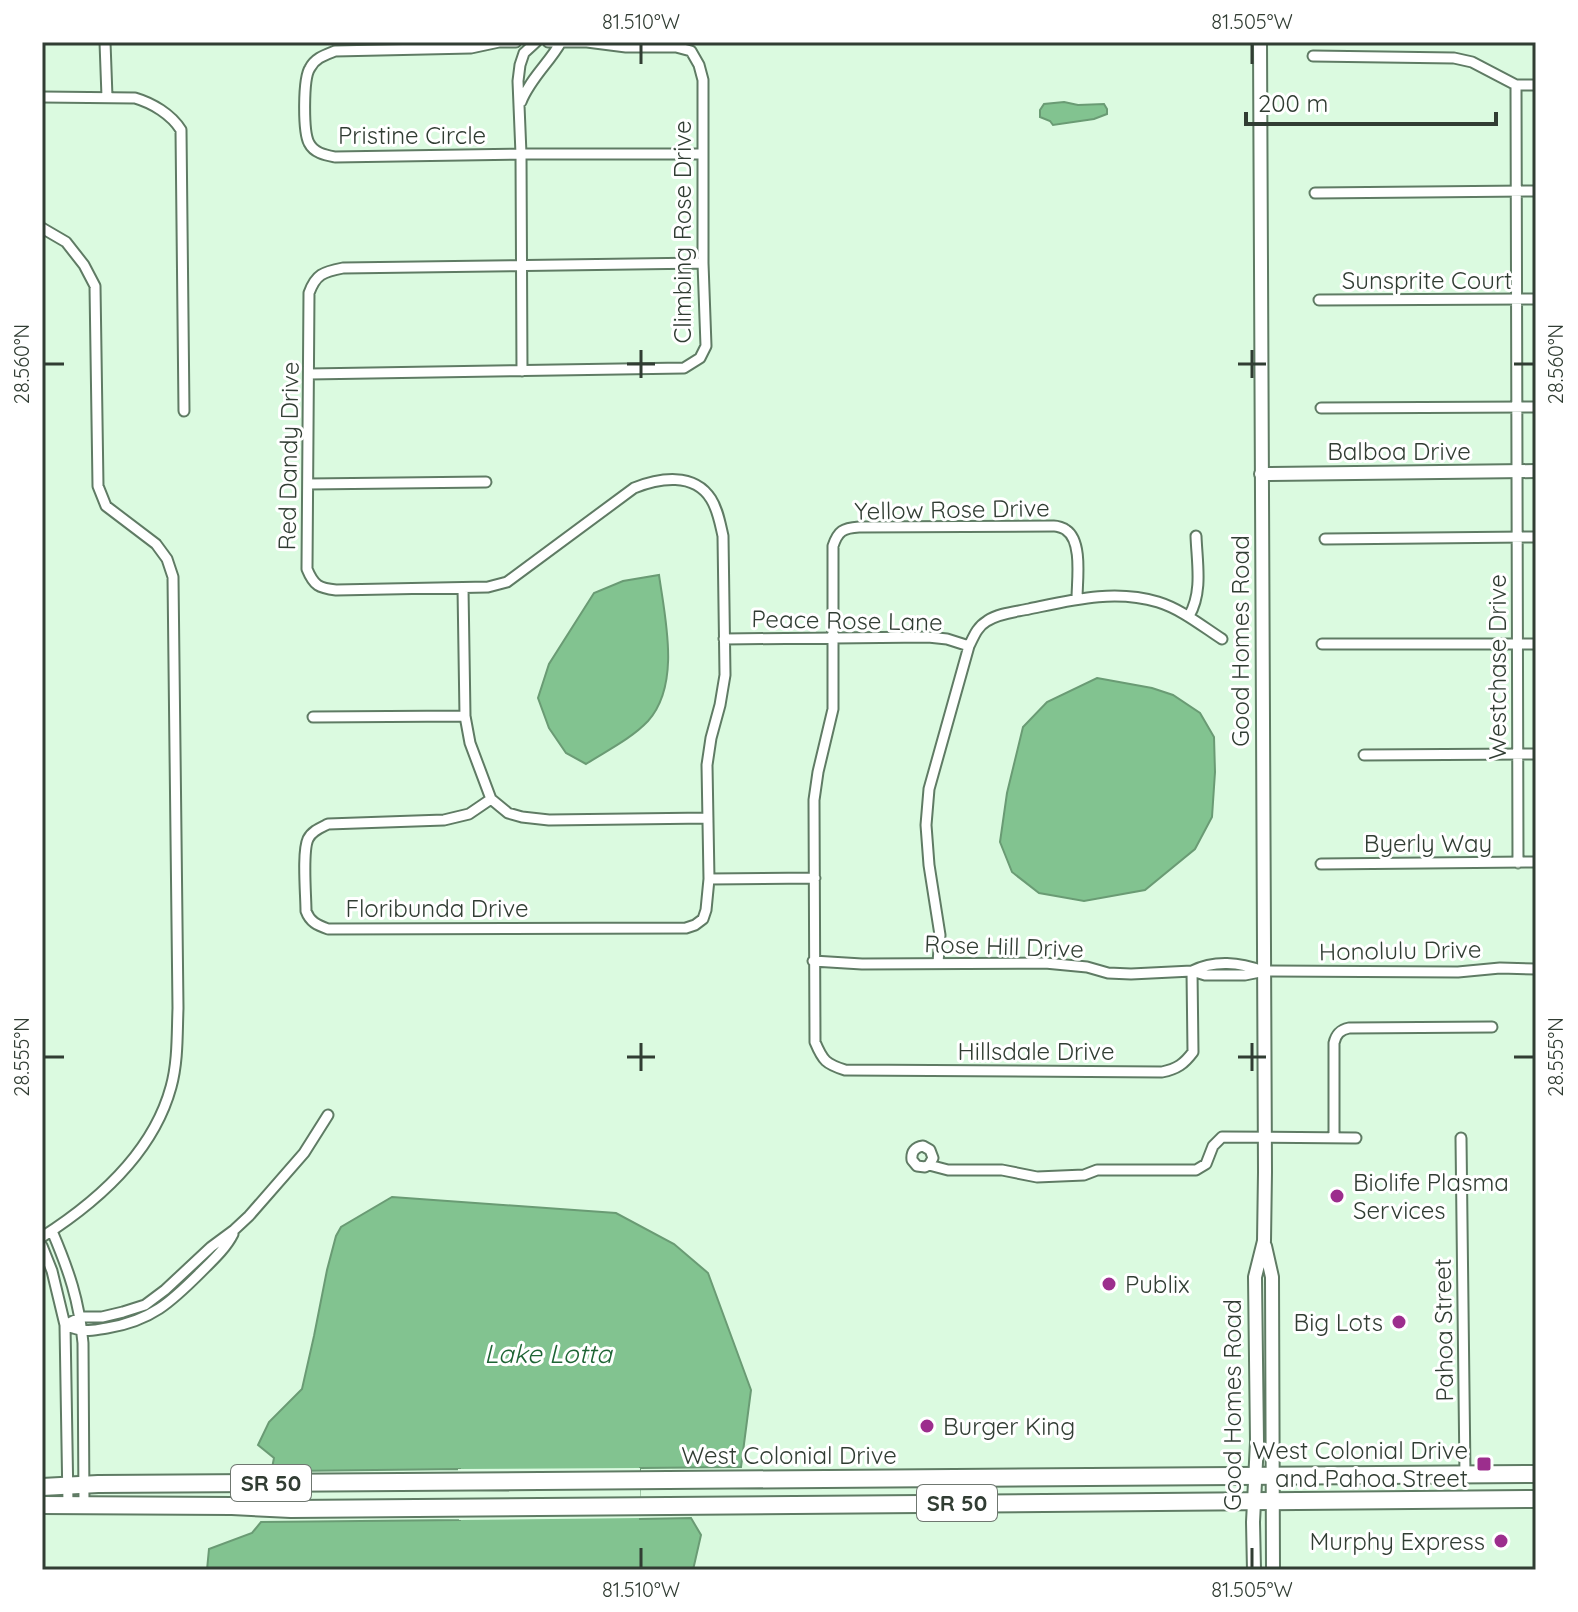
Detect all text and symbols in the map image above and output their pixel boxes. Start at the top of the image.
text: 81.510°W [602,9,680,34]
text: 81.505°W [1211,9,1293,34]
scale bar [1246,76,1496,126]
text: 200 m [1258,88,1328,118]
street label: Pristine Circle [338,120,486,150]
street label: Climbing Rose Drive [667,121,697,343]
street label: Sunsprite Court [1342,265,1512,295]
text: 28.560°N [9,324,34,404]
text: 28.560°N [1543,324,1568,404]
street label: Red Dandy Drive [271,361,305,551]
street label: Balboa Drive [1327,436,1471,466]
street label: Yellow Rose Drive [854,492,1050,526]
street label: Good Homes Road [1225,535,1255,747]
street label: Westchase Drive [1482,574,1512,760]
street label: Peace Rose Lane [751,603,943,637]
street label: Byerly Way [1364,828,1492,858]
street label: Floribunda Drive [345,893,529,923]
street label: Rose Hill Drive [924,928,1084,964]
street label: Honolulu Drive [1318,934,1482,966]
text: 28.555°N [9,1017,34,1097]
text: 28.555°N [1543,1017,1568,1097]
street label: Hillsdale Drive [958,1036,1114,1066]
place label: Biolife Plasma Services [1353,1167,1509,1225]
marker: Biolife Plasma Services [1328,1187,1346,1205]
street label: Pahoa Street [1427,1258,1459,1402]
place label: Publix [1125,1269,1190,1299]
marker: Publix [1100,1275,1118,1293]
street label: Good Homes Road [1217,1299,1247,1511]
place label: Big Lots [1294,1307,1383,1337]
marker: Big Lots [1390,1313,1408,1331]
water label: Lake Lotta [484,1337,613,1370]
place label: Burger King [943,1411,1075,1441]
marker: Burger King [918,1417,936,1435]
place label: West Colonial Drive and Pahoa Street [1252,1435,1468,1493]
street label: West Colonial Drive [681,1440,897,1470]
marker: West Colonial Drive and Pahoa Street [1475,1455,1493,1473]
road number: SR 50 [231,1465,311,1501]
road number: SR 50 [917,1485,997,1521]
place label: Murphy Express [1309,1526,1485,1556]
marker: Murphy Express [1492,1532,1510,1550]
text: 81.510°W [602,1577,680,1602]
text: 81.505°W [1211,1577,1293,1602]

